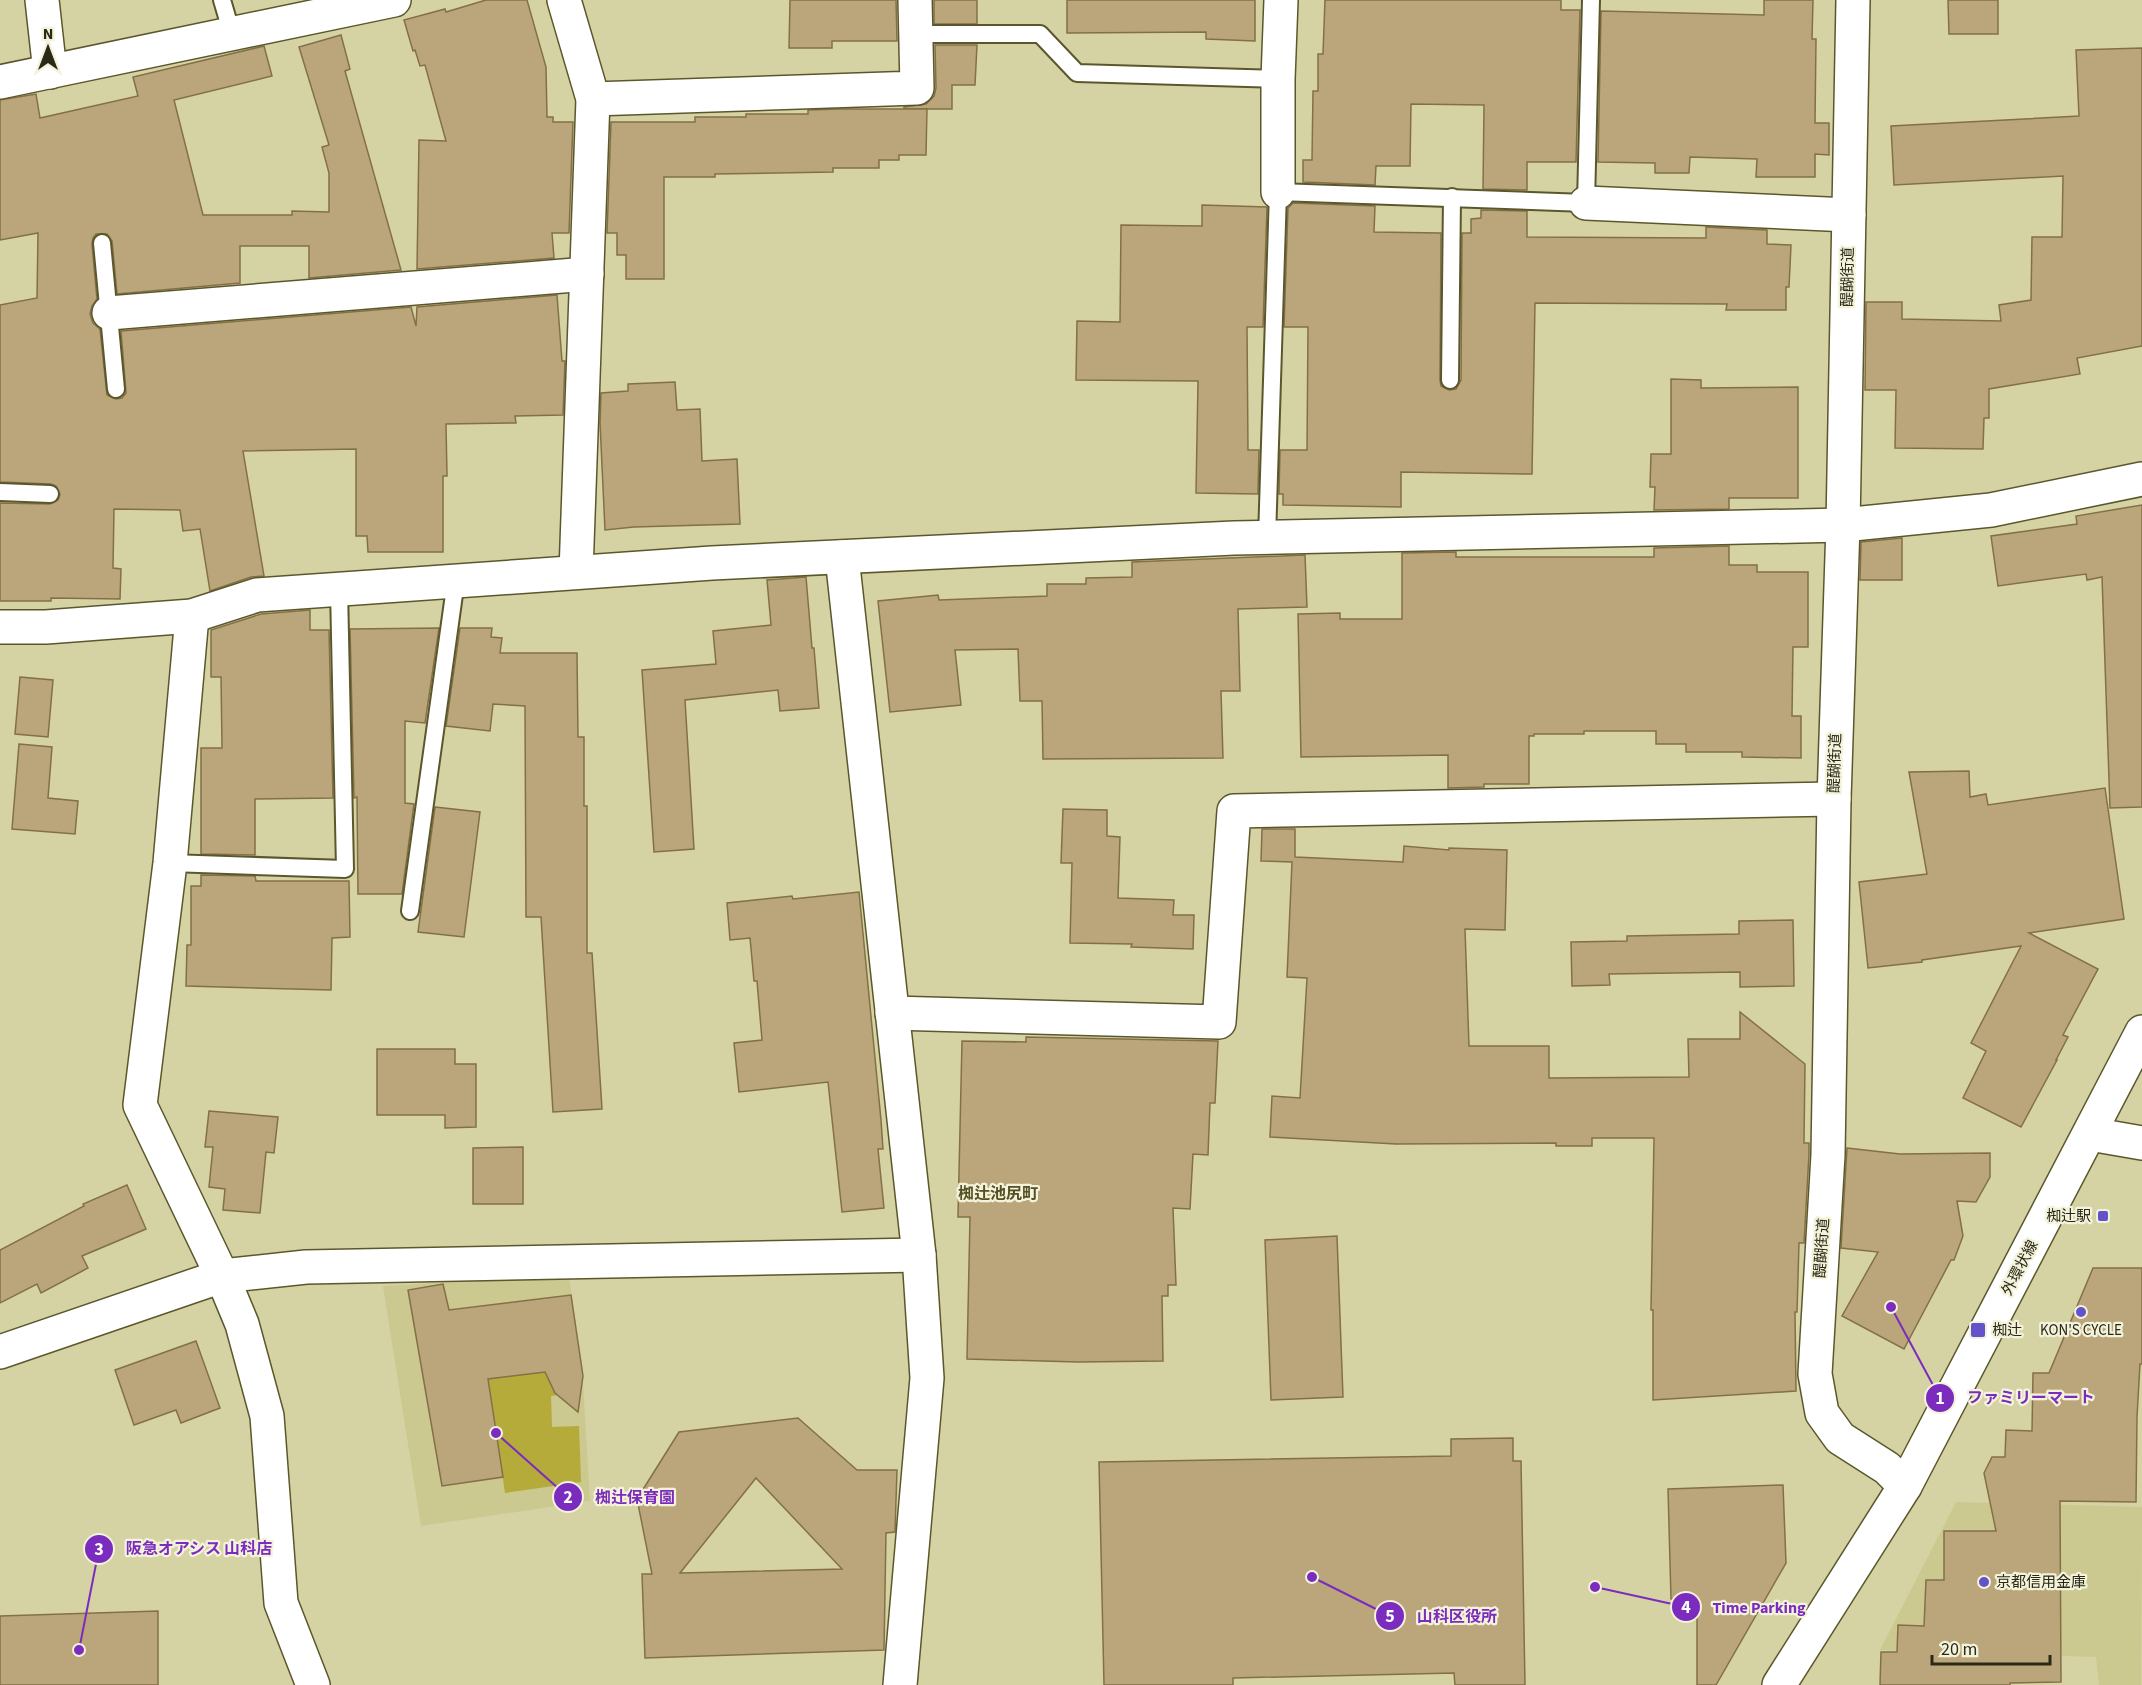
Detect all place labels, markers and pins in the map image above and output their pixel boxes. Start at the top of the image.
place label: 椥辻駅 [2046,1206,2091,1227]
marker: 椥辻駅 [2096,1209,2110,1223]
marker: KON'S CYCLE [2074,1305,2088,1319]
place label: 椥辻 [1992,1320,2022,1341]
place label: KON'S CYCLE [2040,1320,2122,1341]
marker: 椥辻 [1969,1321,1987,1339]
callout: ファミリーマート [1925,1381,2107,1415]
callout: 椥辻保育園 [553,1480,687,1514]
callout: 阪急オアシス 山科店 [84,1532,285,1566]
place label: 京都信用金庫 [1996,1572,2086,1593]
marker: 京都信用金庫 [1977,1575,1991,1589]
callout: Time Parking [1671,1590,1818,1624]
callout: 山科区役所 [1375,1599,1509,1633]

